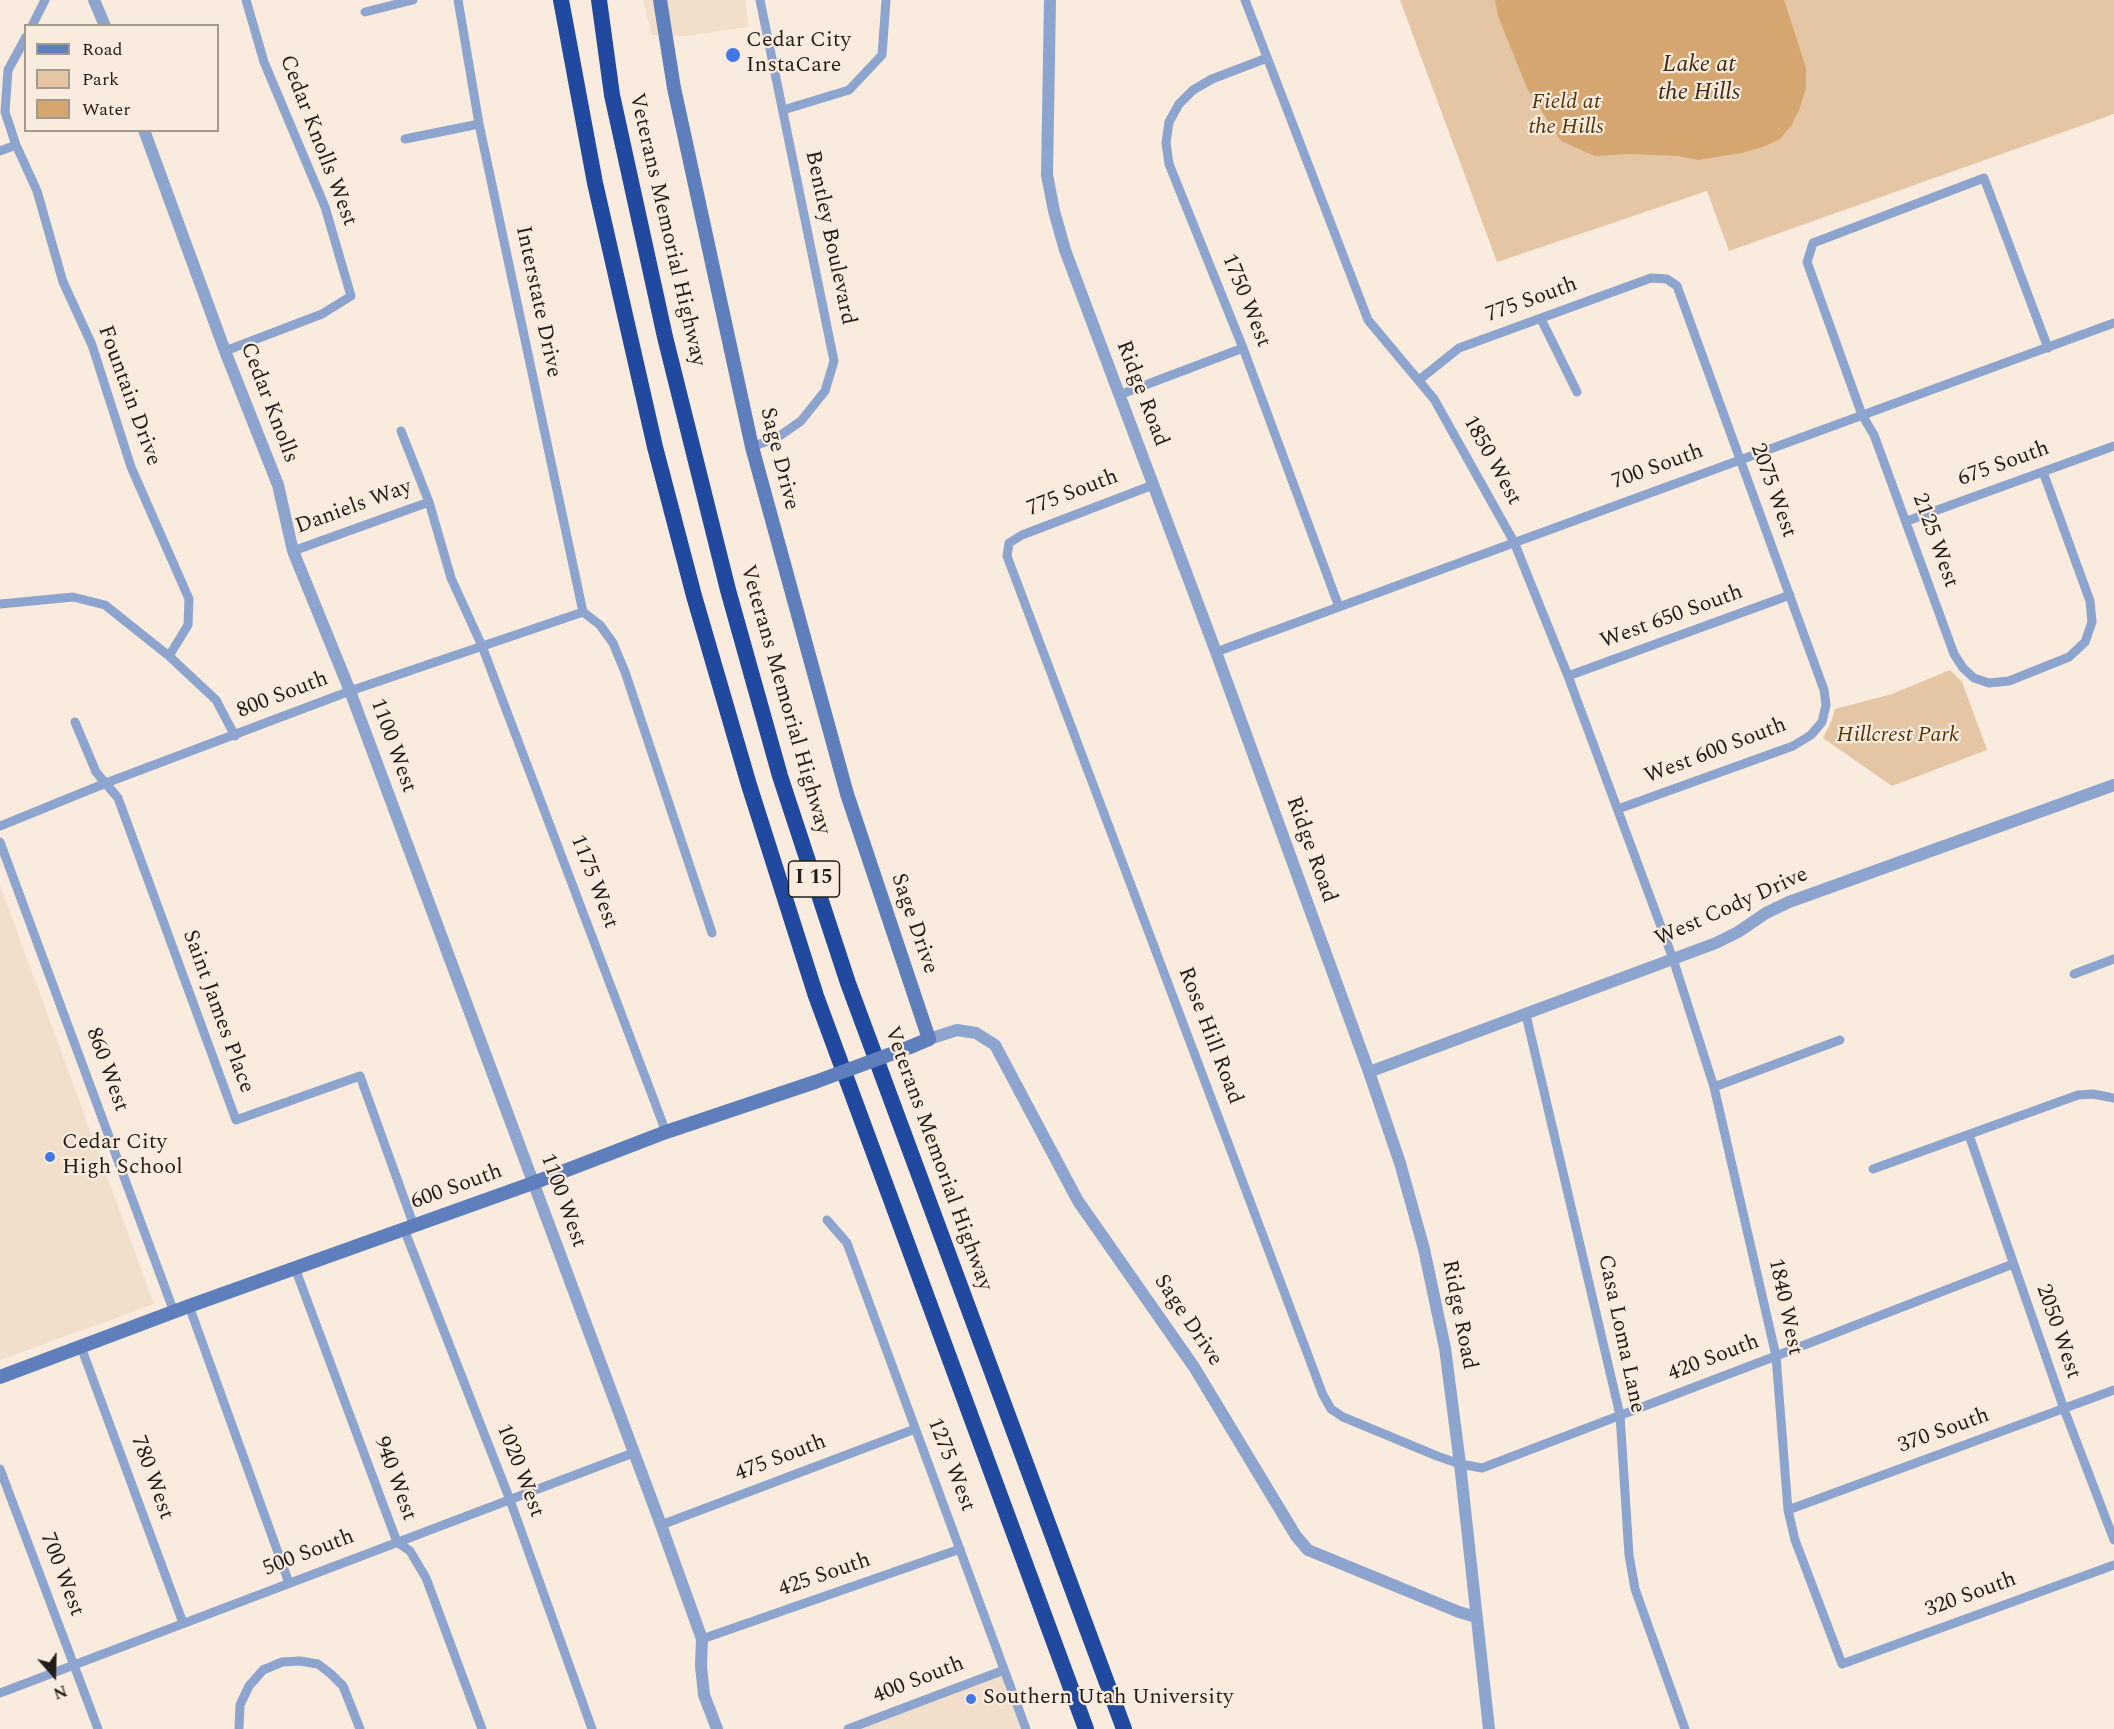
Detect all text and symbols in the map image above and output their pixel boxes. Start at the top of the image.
legend [24,24,219,132]
place label: Cedar City InstaCare [746,29,851,80]
text: Road [82,36,123,63]
marker: Cedar City InstaCare [724,46,742,64]
street label: Cedar Knolls West [272,52,362,230]
water label: Lake at the Hills [1658,52,1740,108]
text: Park [82,66,119,93]
street label: Veterans Memorial Highway [622,91,710,369]
park label: Field at the Hills [1528,91,1604,142]
text: Water [82,96,130,123]
street label: Bentley Boulevard [798,148,860,328]
street label: Interstate Drive [508,224,566,380]
street label: 1750 West [1214,250,1276,352]
street label: 775 South [1483,272,1581,330]
street label: Fountain Drive [90,322,166,470]
street label: Ridge Road [1109,337,1173,451]
street label: Cedar Knolls [233,339,303,467]
street label: Sage Drive [753,405,803,513]
street label: 1850 West [1456,412,1526,510]
street label: 675 South [1955,436,2053,494]
street label: 700 South [1609,439,1707,497]
street label: 2075 West [1743,440,1801,542]
street label: 775 South [1024,465,1122,523]
street label: Daniels Way [292,475,416,541]
street label: 2125 West [1905,490,1963,592]
street label: Veterans Memorial Highway [733,562,835,838]
street label: West 650 South [1597,580,1747,656]
street label: 800 South [234,667,332,725]
street label: 1100 West [363,695,421,797]
street label: West 600 South [1641,713,1791,791]
park label: Hillcrest Park [1837,724,1959,750]
street label: Ridge Road [1279,793,1341,907]
street label: 1175 West [563,831,623,933]
road number: I 15 [788,861,840,897]
street label: West Cody Drive [1651,862,1813,954]
street label: Sage Drive [883,870,943,978]
street label: Saint James Place [175,927,259,1097]
street label: Rose Hill Road [1171,964,1247,1108]
street label: Veterans Memorial Highway [877,1023,997,1295]
street label: 860 West [79,1024,133,1116]
place label: Cedar City High School [62,1131,183,1182]
marker: Cedar City High School [43,1150,57,1164]
street label: 1100 West [533,1150,591,1252]
street label: 600 South [408,1159,506,1217]
street label: Casa Loma Lane [1590,1252,1650,1416]
street label: 1840 West [1761,1256,1807,1358]
street label: Ridge Road [1434,1258,1482,1372]
street label: Sage Drive [1147,1270,1227,1372]
street label: 2050 West [2029,1281,2085,1383]
street label: 420 South [1665,1330,1763,1388]
street label: 370 South [1895,1403,1993,1461]
street label: 1275 West [920,1414,980,1516]
street label: 1020 West [489,1420,549,1522]
street label: 475 South [732,1430,830,1488]
street label: 780 West [124,1432,178,1524]
street label: 940 West [367,1433,421,1525]
street label: 500 South [260,1525,358,1583]
street label: 700 West [33,1529,89,1621]
street label: 425 South [776,1548,874,1604]
street label: 320 South [1922,1567,2020,1625]
north arrow [24,1645,84,1705]
street label: 400 South [870,1652,968,1710]
text: N [50,1678,70,1705]
place label: Southern Utah University [983,1686,1234,1712]
marker: Southern Utah University [964,1692,978,1706]

